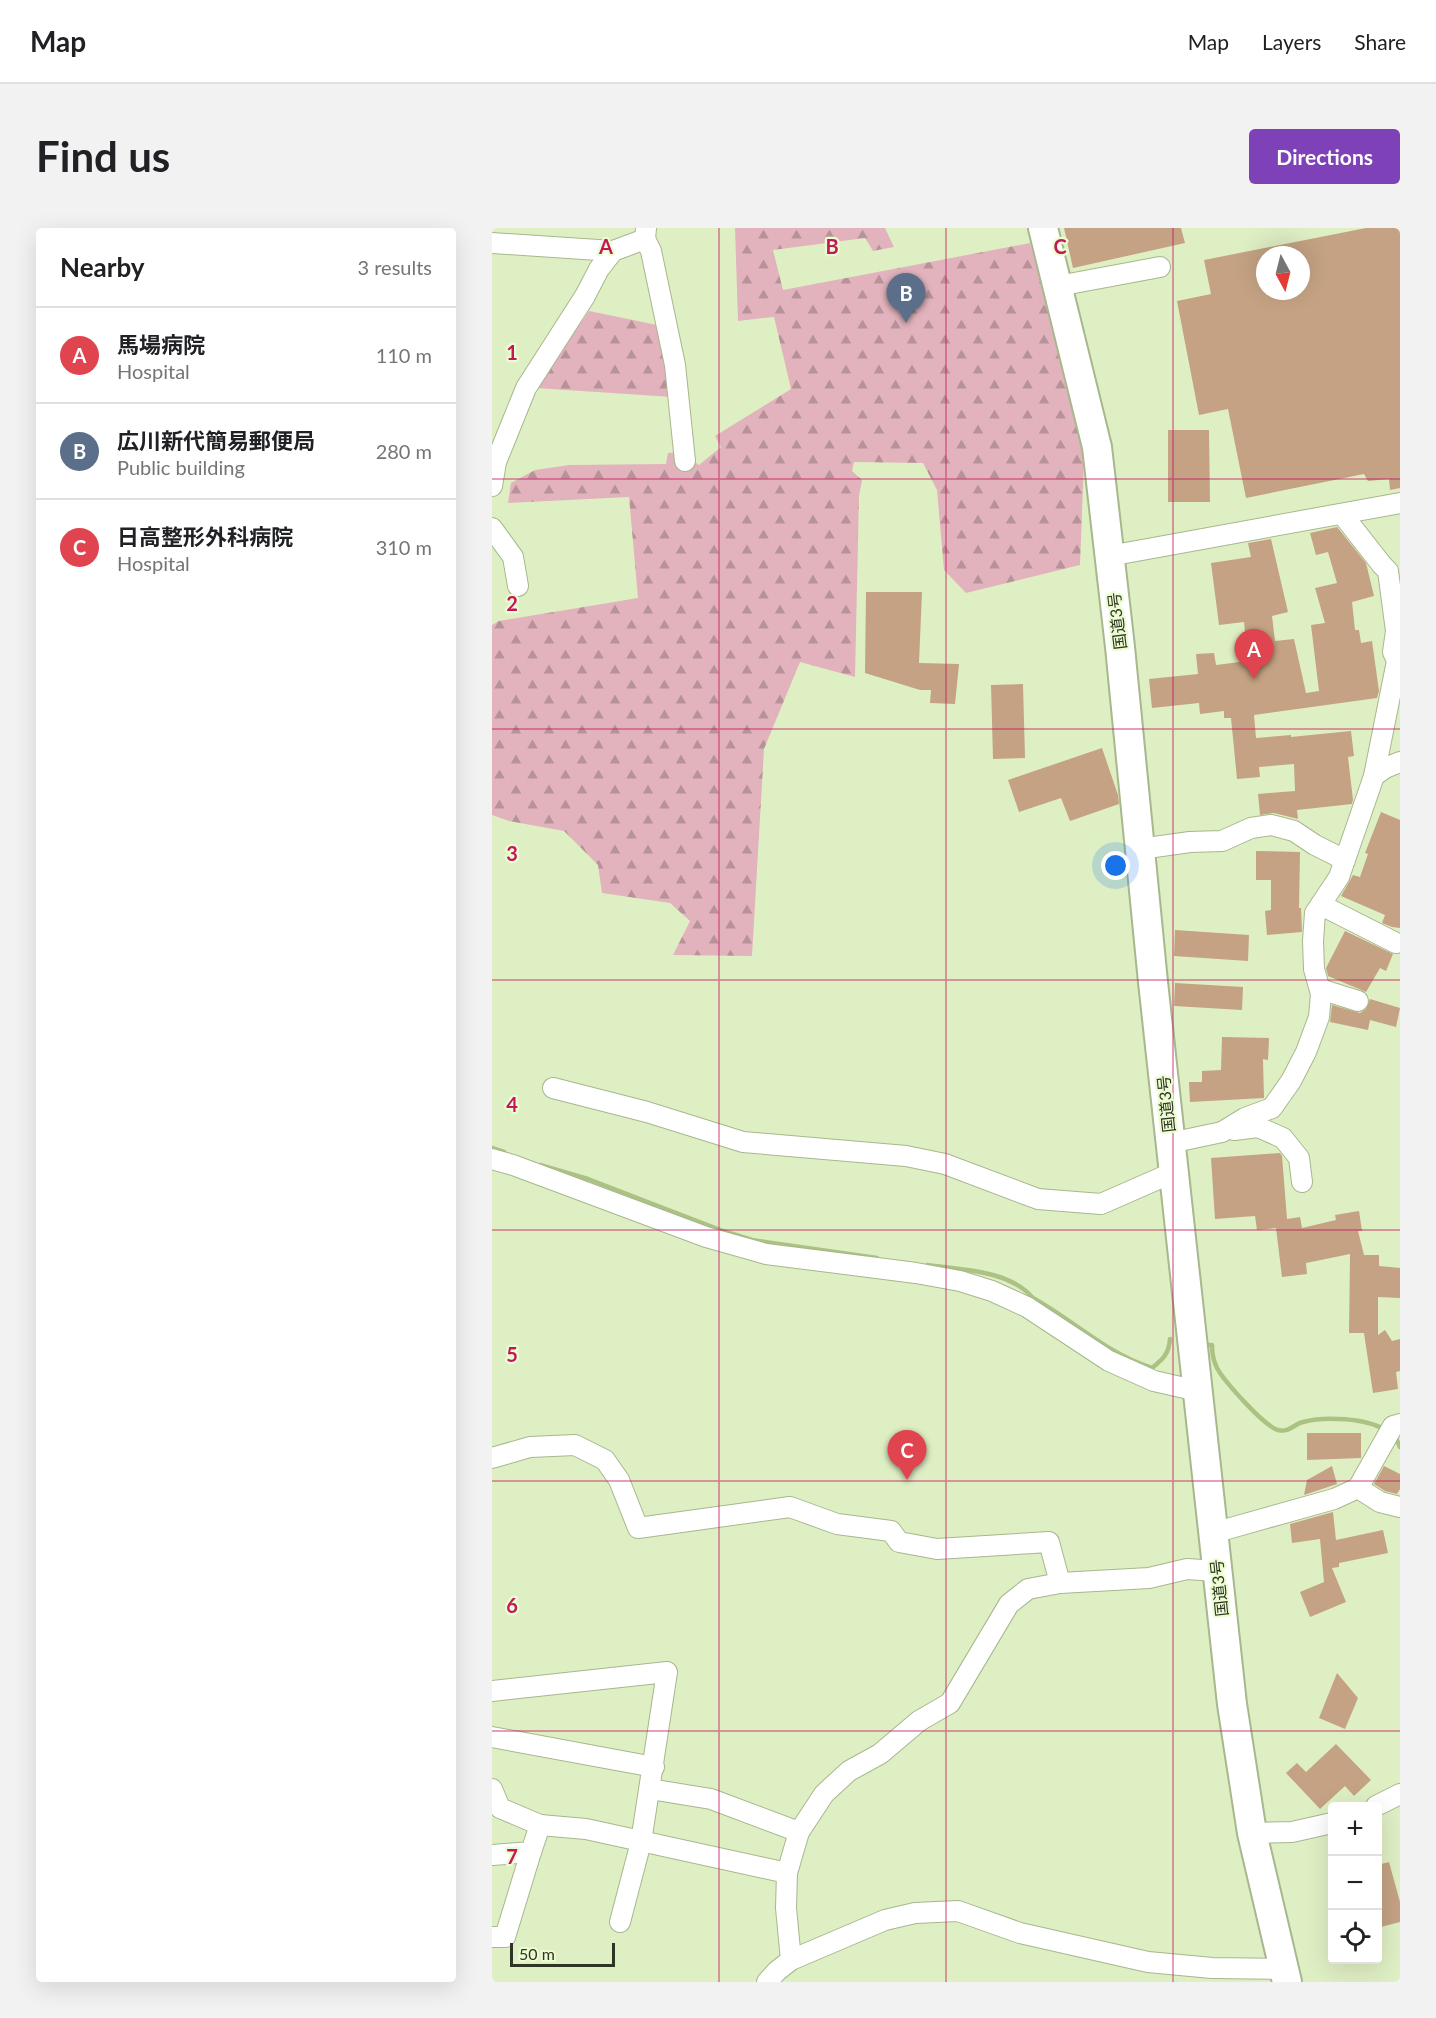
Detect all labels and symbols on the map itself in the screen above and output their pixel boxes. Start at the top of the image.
text: A [598,234,613,258]
text: B [825,234,839,258]
text: C [1053,234,1067,258]
north arrow [1256,246,1310,300]
pin: B [886,274,926,323]
text: 1 [506,340,518,364]
text: 2 [506,591,518,615]
street label: 国道3号 [1104,591,1129,651]
pin: A [1234,630,1274,679]
text: 3 [506,841,518,865]
your location [1101,851,1130,880]
street label: 国道3号 [1153,1075,1178,1134]
text: 4 [506,1092,518,1116]
text: 5 [506,1342,518,1366]
pin: C [888,1430,926,1480]
street label: 国道3号 [1206,1559,1231,1618]
text: 6 [506,1593,518,1617]
text: 7 [506,1844,518,1868]
scale bar [510,1940,615,1968]

